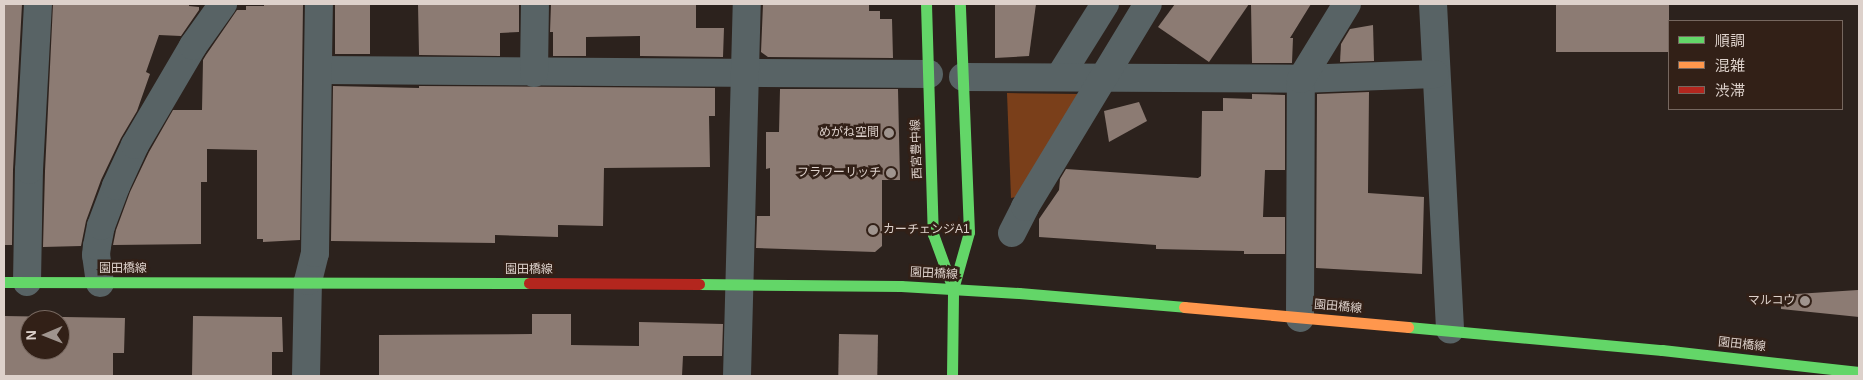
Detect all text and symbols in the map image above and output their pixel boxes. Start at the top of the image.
legend [1668,20,1843,110]
text: 順調 [1715,32,1745,49]
text: 混雑 [1715,57,1745,74]
text: 渋滞 [1715,82,1745,99]
street label: 西宮豊中線 [909,119,925,179]
place label: めがね空間 [819,126,879,140]
marker: めがね空間 [883,127,895,139]
place label: フラワーリッチ [797,166,881,180]
marker: フラワーリッチ [885,167,897,179]
place label: カーチェンジA1 [883,223,970,237]
marker: カーチェンジA1 [867,224,879,236]
street label: 園田橋線 [99,262,147,276]
street label: 園田橋線 [505,263,553,277]
street label: 園田橋線 [910,266,958,282]
place label: マルコウ [1747,294,1795,308]
marker: マルコウ [1799,295,1811,307]
street label: 園田橋線 [1313,298,1363,316]
north arrow [20,310,70,360]
text: N [23,330,39,340]
street label: 園田橋線 [1717,335,1767,355]

